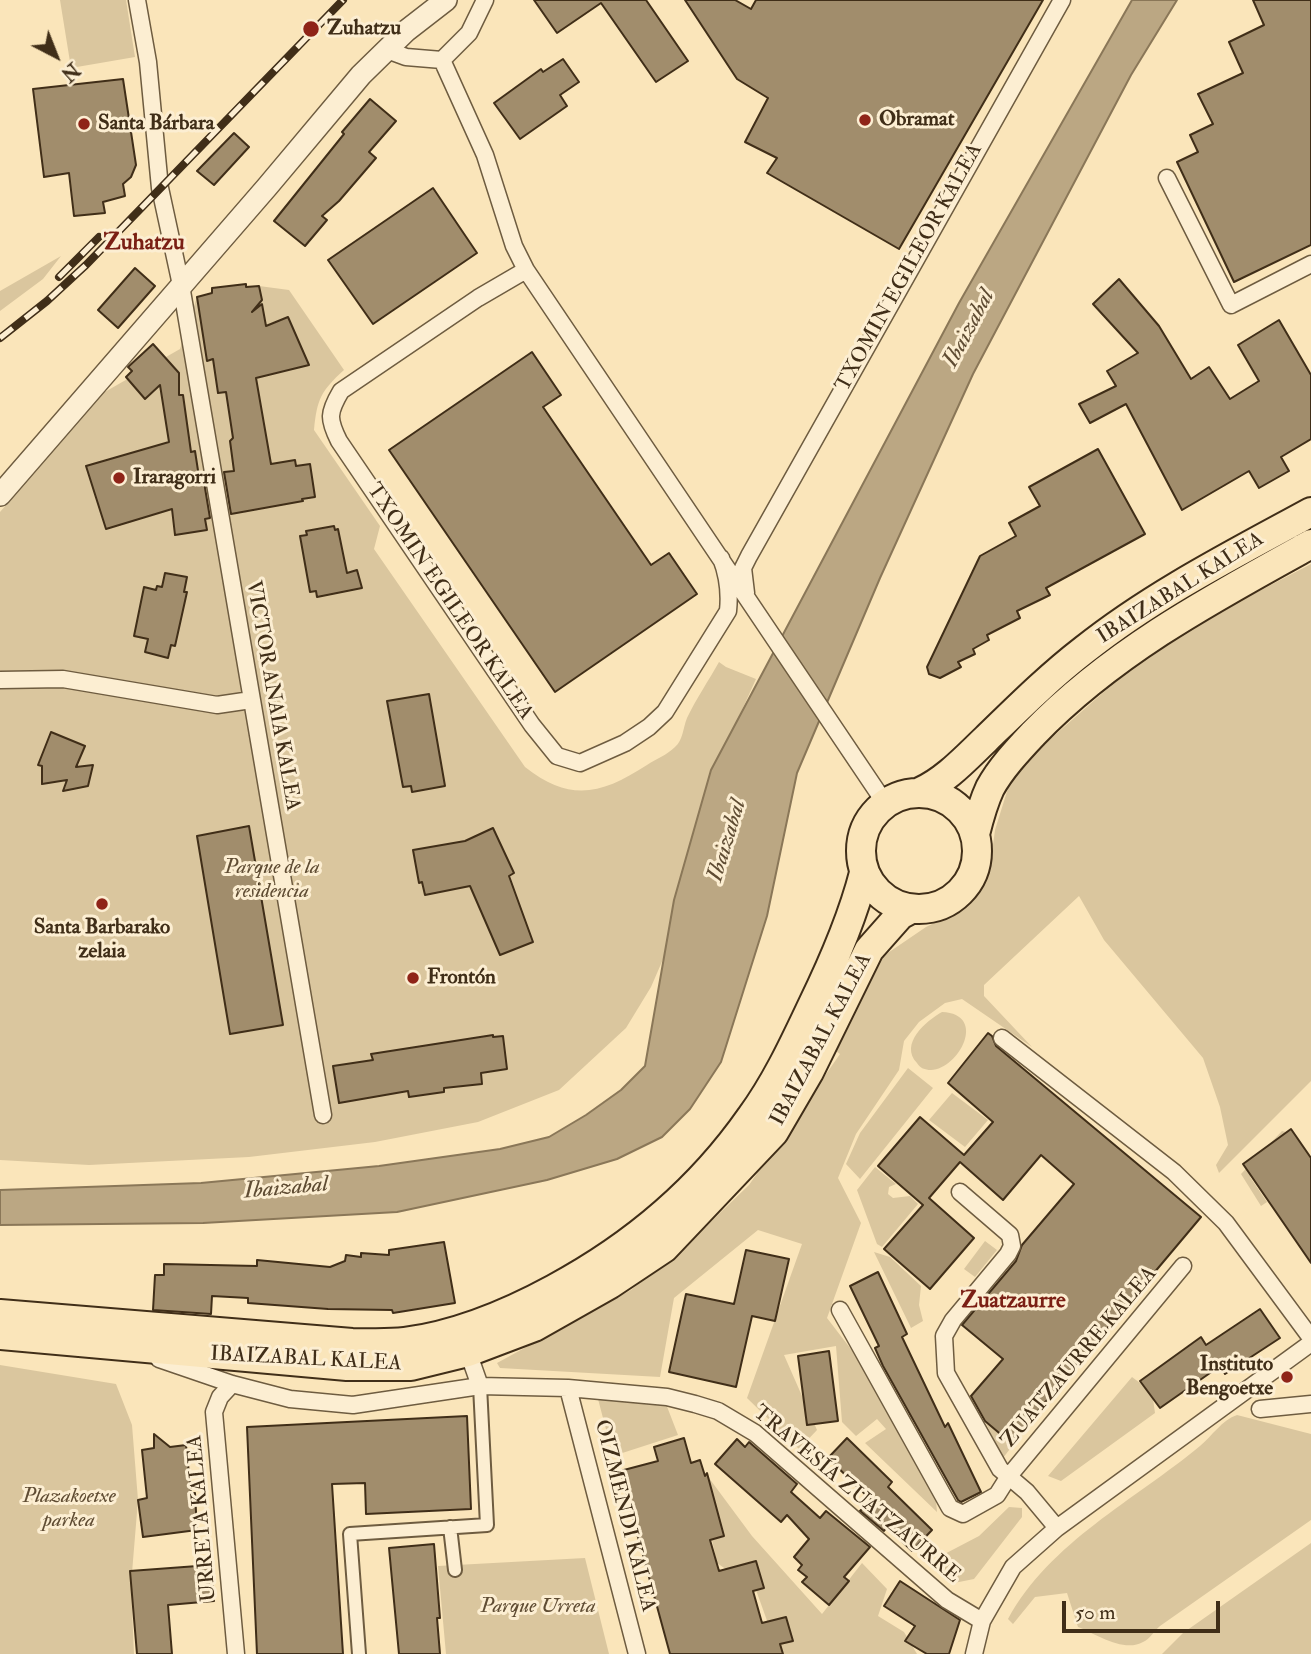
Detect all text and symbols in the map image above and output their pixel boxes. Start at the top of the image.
place label: Zuhatzu [327,16,401,42]
marker: Zuhatzu [301,19,321,39]
north arrow [21,21,91,91]
text: N [56,57,84,86]
place label: Obramat [879,107,955,133]
place label: Santa Bárbara [98,111,214,137]
marker: Obramat [857,112,873,128]
marker: Santa Bárbara [76,116,92,132]
street label: TXOMIN EGILEOR KALEA [831,140,989,396]
district label: Zuhatzu [103,230,185,258]
water label: Ibaizabal [938,285,1002,373]
place label: Iraragorri [133,465,216,491]
marker: Iraragorri [111,470,127,486]
street label: TXOMIN EGILEOR KALEA [360,479,538,725]
street label: IBAIZABAL KALEA [1093,528,1269,650]
street label: VICTOR ANAIA KALEA [239,579,305,813]
water label: Ibaizabal [702,797,754,885]
park label: Parque de la residencia [224,855,320,905]
marker: Santa Barbarako zelaia [94,896,110,912]
place label: Santa Barbarako zelaia [34,915,170,965]
street label: IBAIZABAL KALEA [766,950,878,1130]
place label: Frontón [427,965,496,991]
marker: Frontón [405,970,421,986]
water label: Ibaizabal [243,1172,329,1206]
street label: ZUATZAURRE KALEA [997,1262,1163,1454]
district label: Zuatzaurre [960,1288,1066,1316]
street label: IBAIZABAL KALEA [210,1342,402,1378]
place label: Instituto Bengoetxe [1186,1352,1273,1402]
marker: Instituto Bengoetxe [1279,1369,1295,1385]
street label: TRAVESÍA ZUATZAURRE [747,1401,965,1589]
street label: OIZMENDI KALEA [588,1417,660,1615]
street label: URRETA KALEA [183,1434,223,1602]
park label: Plazakoetxe parkea [22,1484,116,1534]
scale bar [1066,1588,1224,1632]
park label: Parque Urreta [480,1594,596,1620]
text: 50 m [1075,1599,1116,1626]

